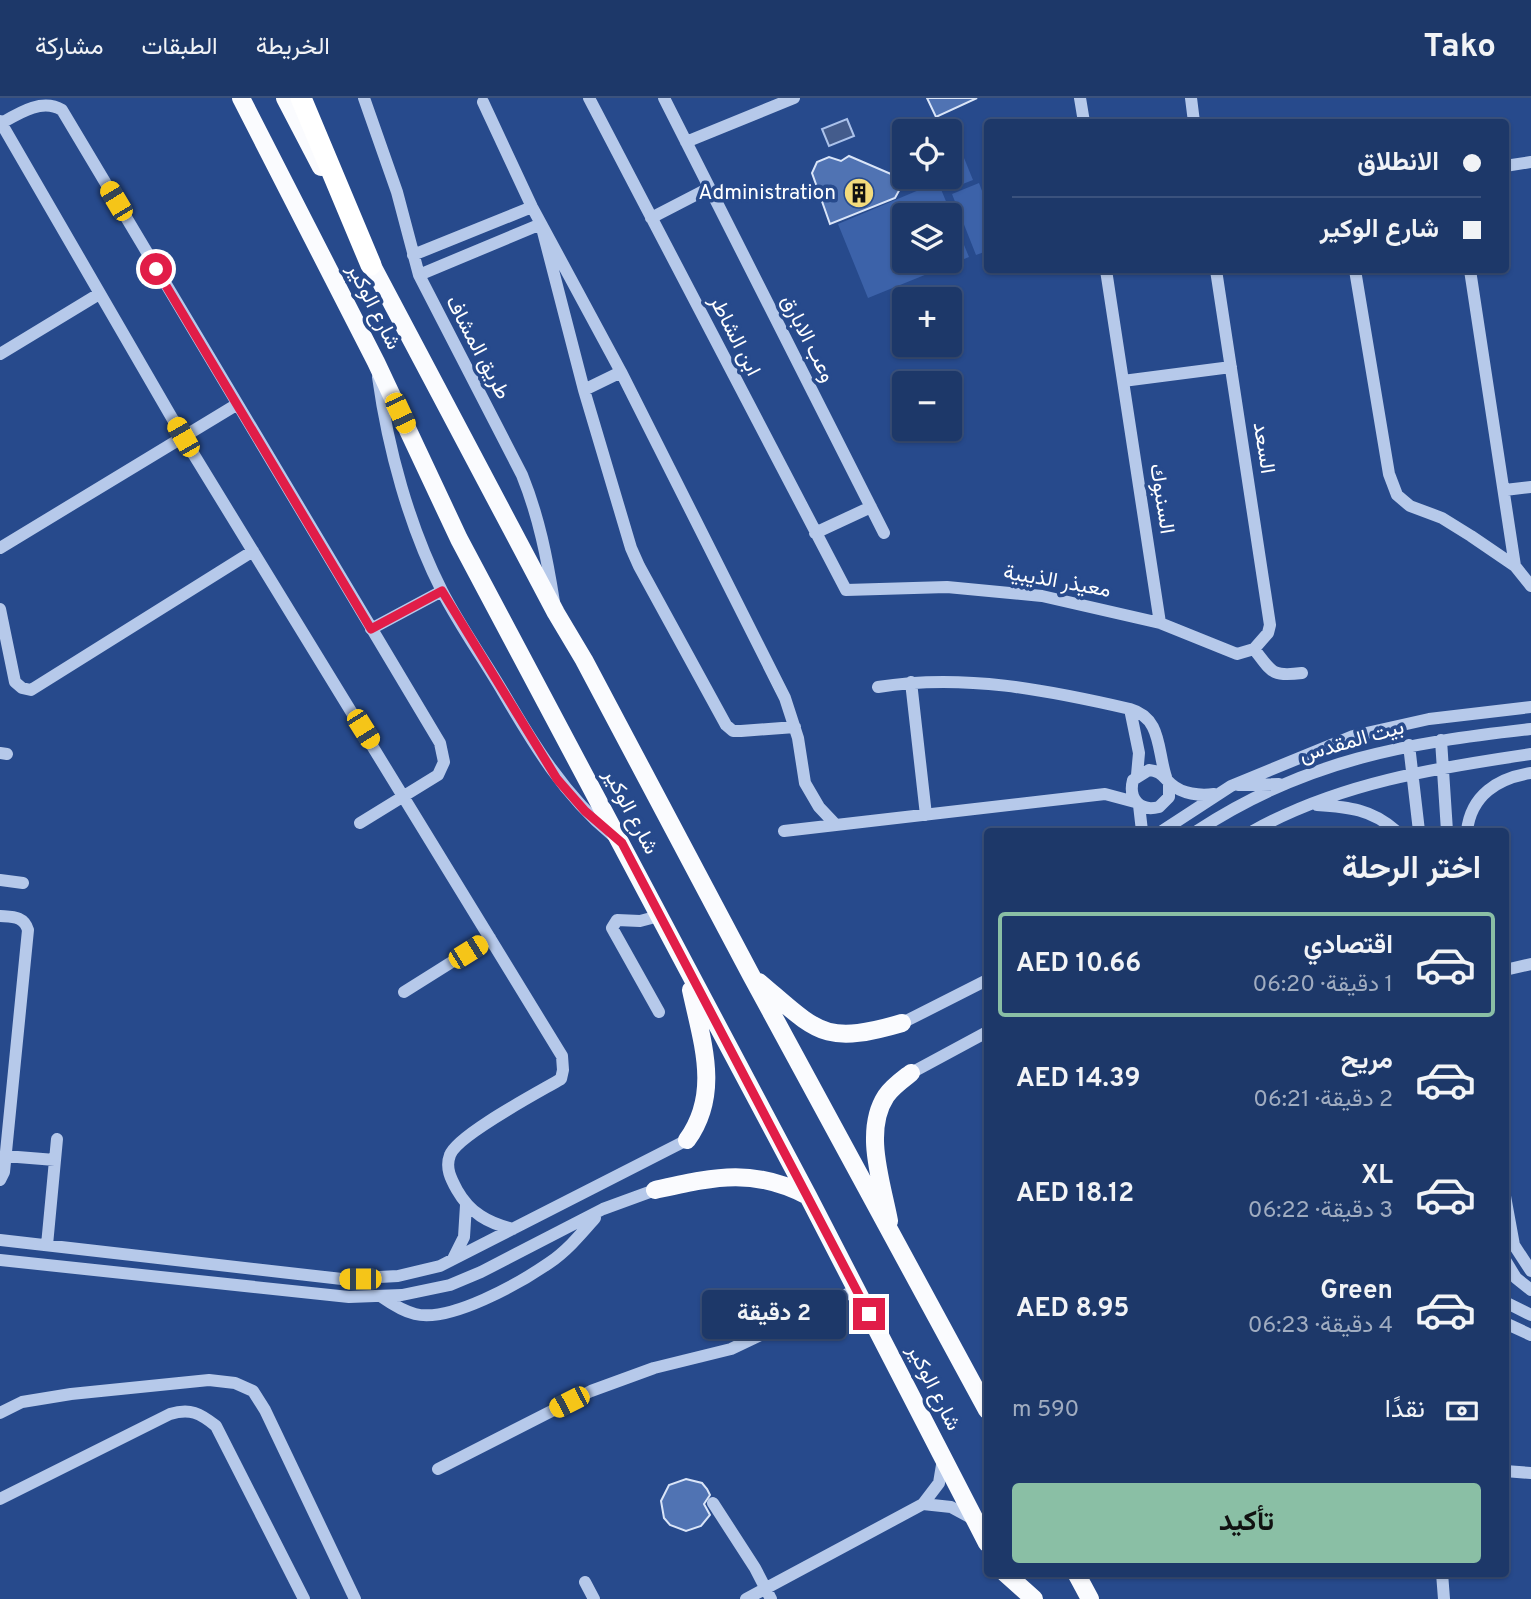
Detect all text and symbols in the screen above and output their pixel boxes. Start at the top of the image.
text: Tako [1424,27,1496,69]
text: مشاركة [35,33,103,63]
text: الطبقات [141,33,218,63]
text: الخريطة [256,33,330,63]
map controls [892,119,962,441]
button: locate [892,119,962,189]
text: الانطلاق [1357,147,1439,180]
building icon: Administration [842,176,876,210]
car [97,178,136,224]
place label: Administration [698,180,836,207]
button: layers [892,203,962,273]
text: شارع الوكير [1320,214,1439,247]
route start [140,253,172,285]
street label: شارع الوكير [339,258,406,355]
button: + [892,287,962,357]
street label: ابن الشاطر [702,290,766,381]
street label: طريق المشاف [438,291,516,405]
street label: وعب الابارق [774,291,840,387]
button: − [892,371,962,441]
car [382,390,419,436]
car [164,414,203,460]
street label: السعد [1246,420,1280,476]
street label: السنبوك [1142,462,1180,536]
street label: معيذر الذيبية [1001,559,1113,605]
car [343,706,384,752]
street label: بيت المقدس [1297,714,1407,770]
street label: شارع الوكير [596,764,664,859]
text: اختر الرحلة [1342,850,1481,890]
text: اقتصادي [1304,930,1393,963]
car [445,932,492,972]
icon: car [1414,933,1477,996]
text: AED 10.66 [1016,948,1141,981]
text: 1 دقيقة · 06:20 [1252,971,1393,1000]
text: مريح [1341,1045,1393,1078]
icon: car [1414,1048,1477,1111]
text: AED 14.39 [1016,1063,1140,1096]
text: 2 دقيقة · 06:21 [1253,1086,1393,1115]
text: XL [1361,1160,1393,1193]
icon: car [1414,1163,1477,1226]
text: AED 18.12 [1016,1178,1134,1211]
text: 3 دقيقة · 06:22 [1248,1197,1393,1226]
car [340,1269,382,1290]
text: Green [1320,1275,1393,1308]
icon: car [1414,1278,1477,1341]
callout: 2 دقيقة [701,1290,844,1338]
text: AED 8.95 [1016,1293,1129,1326]
route end [853,1298,885,1330]
text: 2 دقيقة [737,1300,811,1329]
text: 4 دقيقة · 06:23 [1248,1312,1393,1341]
street label: شارع الوكير [899,1339,966,1436]
car [546,1383,593,1421]
icon: cash [1443,1392,1481,1430]
text: نقدًا [1385,1394,1425,1427]
text: 590 m [1012,1396,1079,1425]
button: تأكيد [1012,1483,1481,1563]

